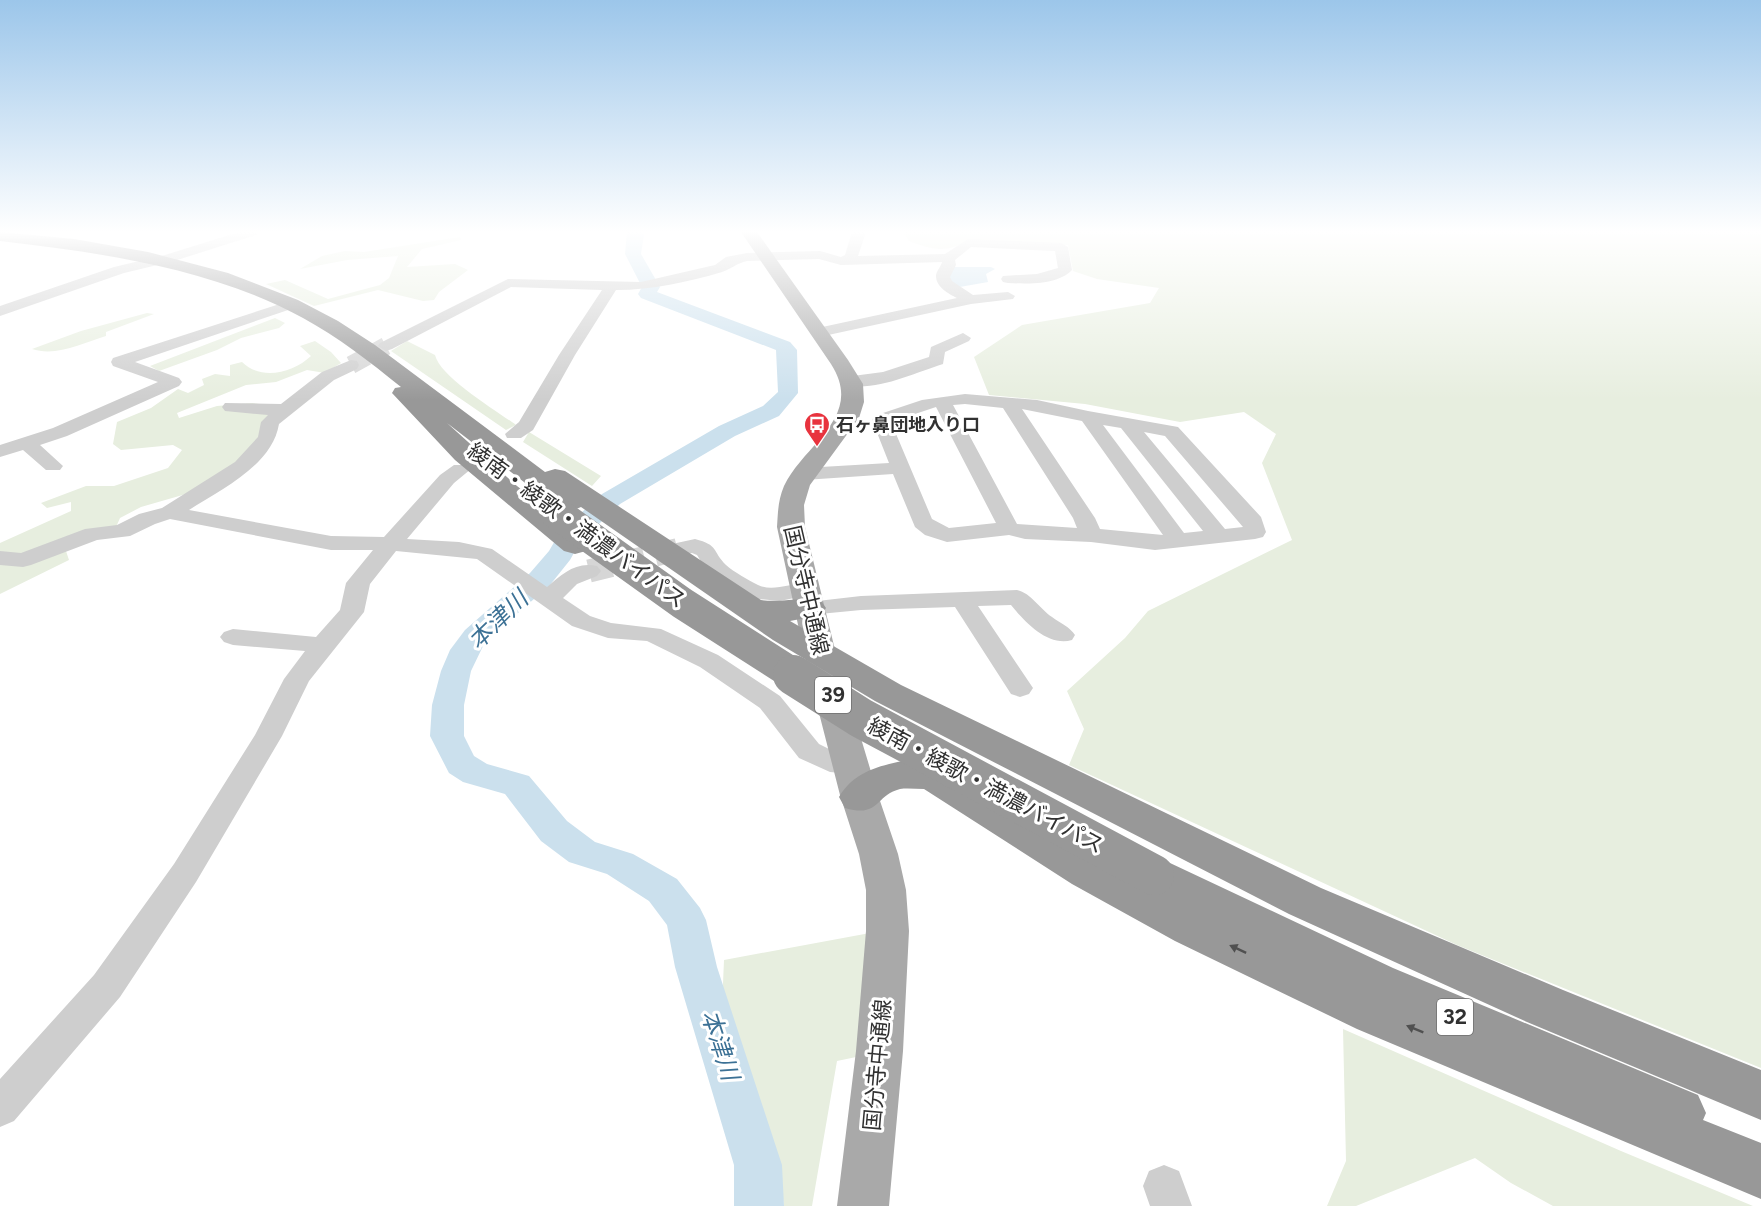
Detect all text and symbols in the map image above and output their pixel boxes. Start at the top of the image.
bus stop icon: 石ヶ鼻団地入り口 [802,410,832,448]
place label: 石ヶ鼻団地入り口 [836,414,980,436]
street label: 綾南・綾歌・満濃バイパス [462,437,691,614]
street label: 国分寺中通線 [779,523,835,657]
water label: 本津川 [462,582,536,655]
road number: 39 [815,677,851,713]
street label: 綾南・綾歌・満濃バイパス [863,712,1108,859]
one-way arrow [1229,944,1246,953]
street label: 国分寺中通線 [858,998,897,1132]
road number: 32 [1437,999,1473,1035]
water label: 本津川 [696,1006,746,1086]
one-way arrow [1406,1024,1424,1033]

